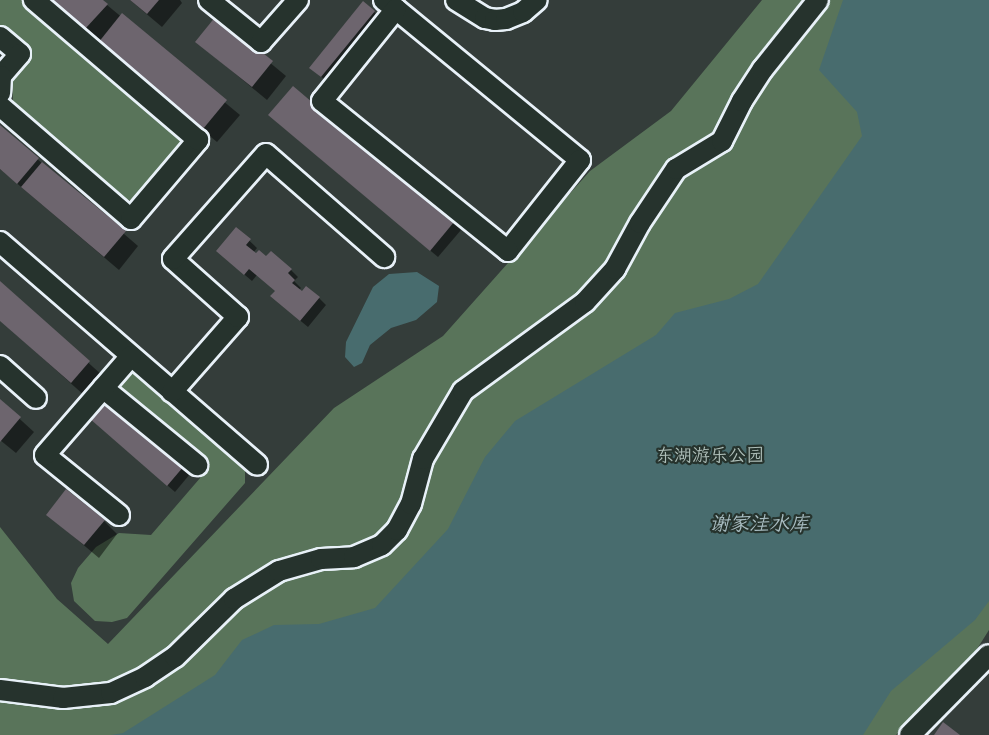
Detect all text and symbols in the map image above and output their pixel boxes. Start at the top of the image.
park label: 东湖游乐公园 [656,444,764,466]
water label: 谢家洼水库 [709,510,809,534]

